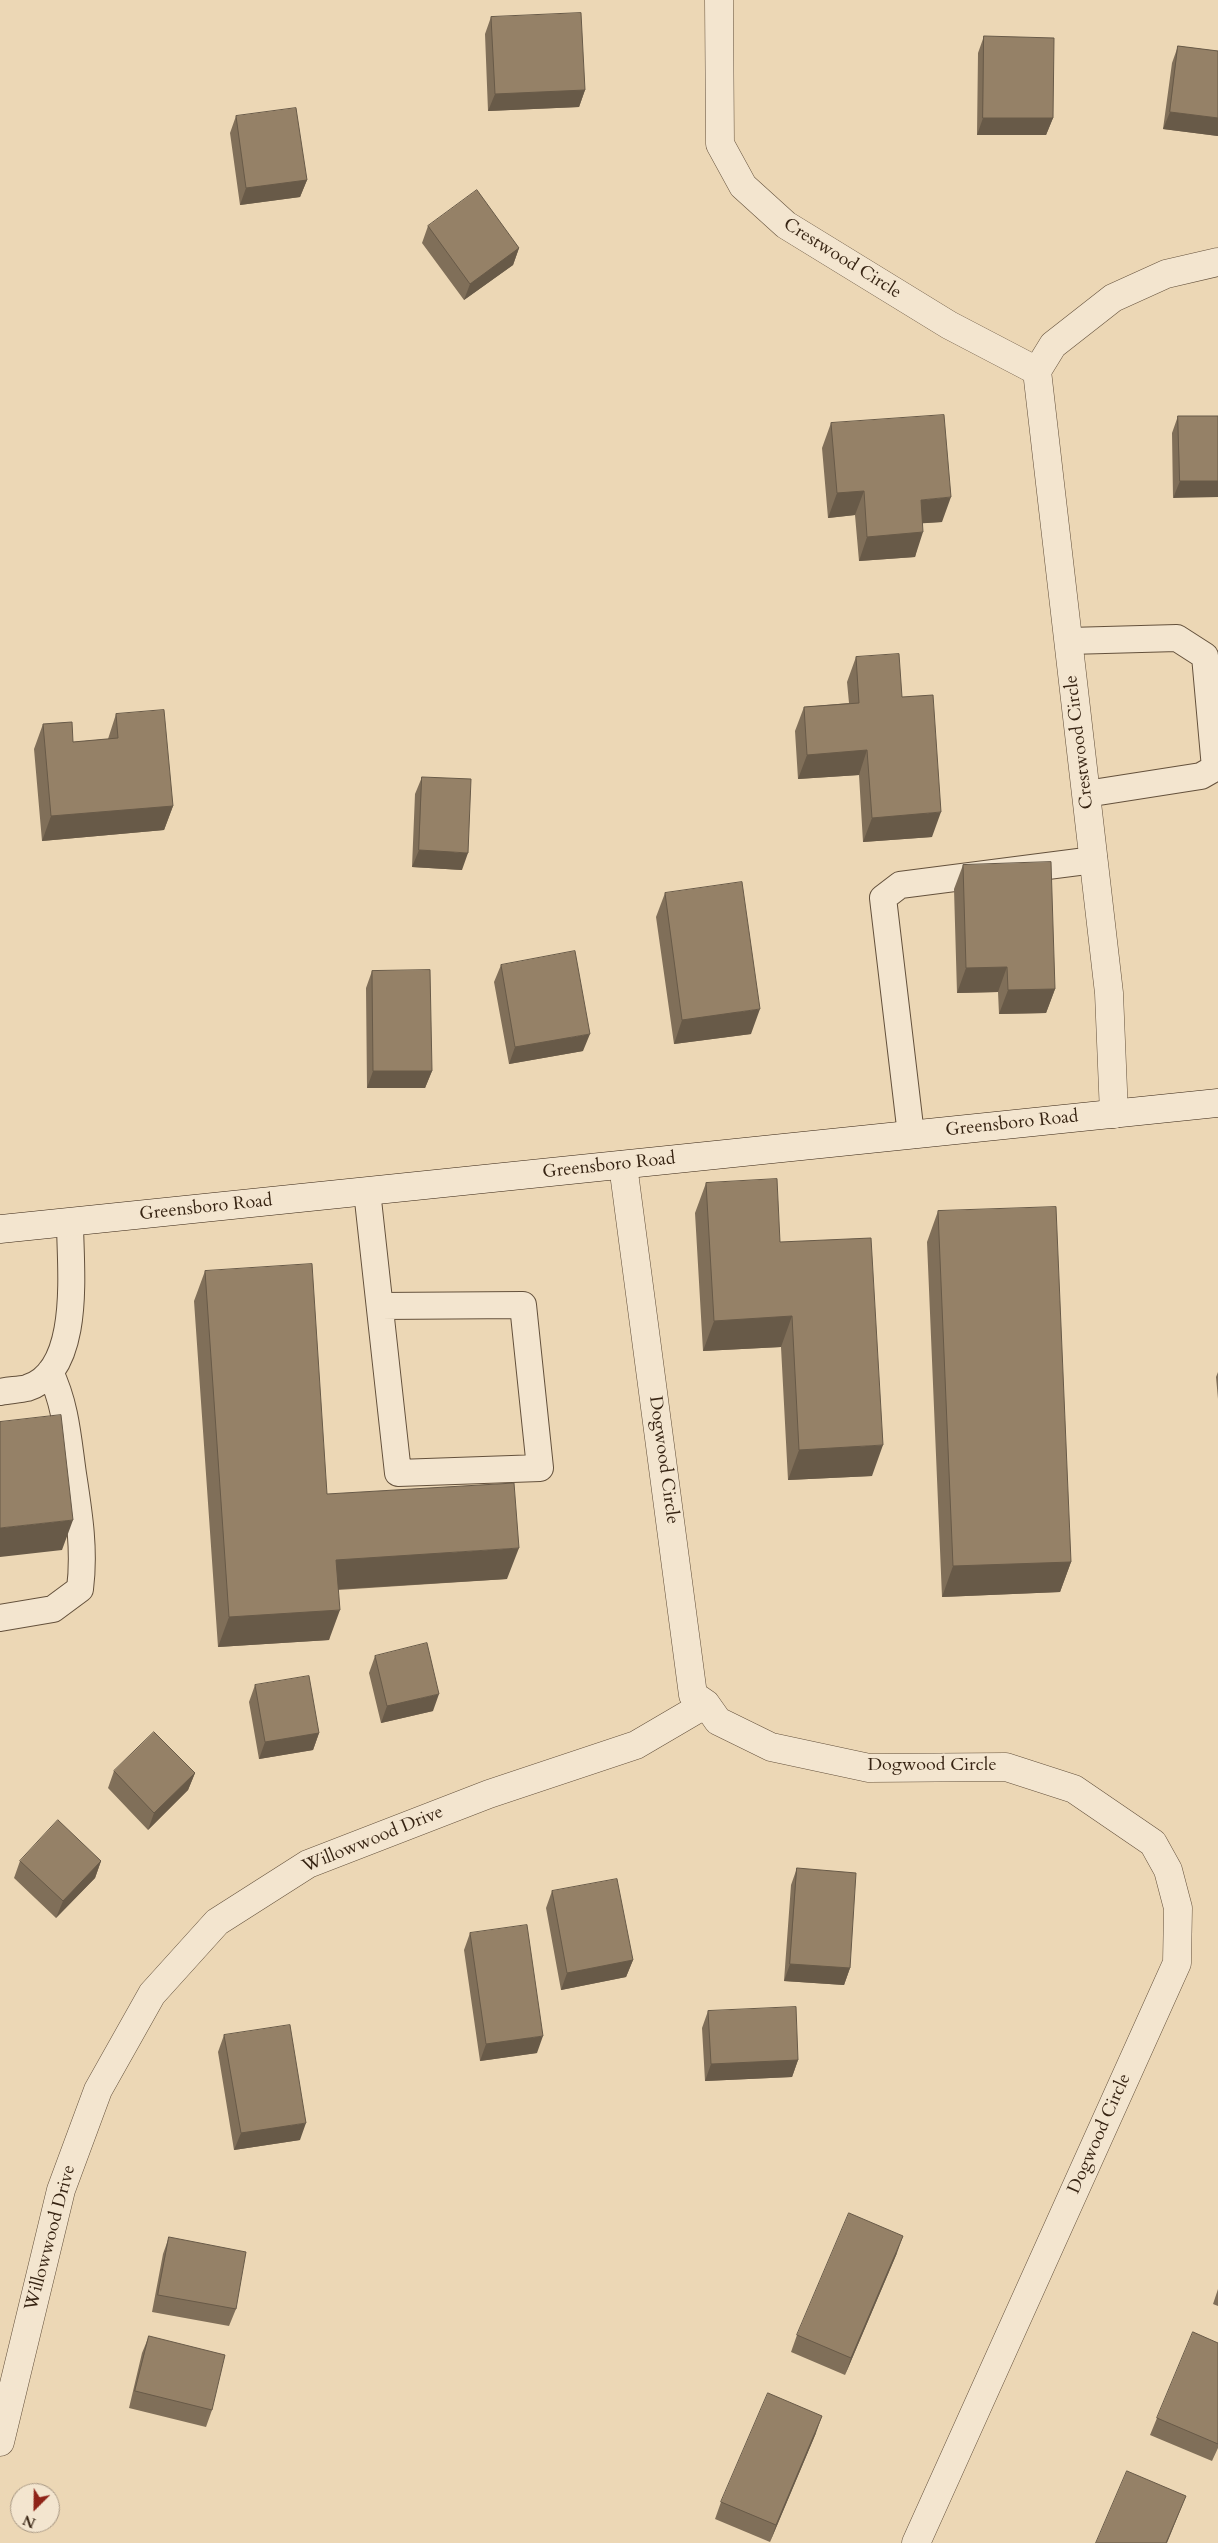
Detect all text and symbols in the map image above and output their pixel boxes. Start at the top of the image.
street label: Crestwood Circle [779,214,905,304]
street label: Crestwood Circle [1061,674,1099,810]
street label: Greensboro Road [944,1106,1080,1142]
street label: Greensboro Road [541,1148,677,1184]
street label: Greensboro Road [138,1190,274,1226]
street label: Dogwood Circle [643,1395,683,1525]
street label: Dogwood Circle [867,1755,997,1777]
street label: Willowwood Drive [299,1802,447,1878]
street label: Dogwood Circle [1064,2071,1136,2197]
street label: Willowwood Drive [21,2163,81,2313]
north arrow [10,2483,60,2533]
text: N [20,2510,39,2532]

